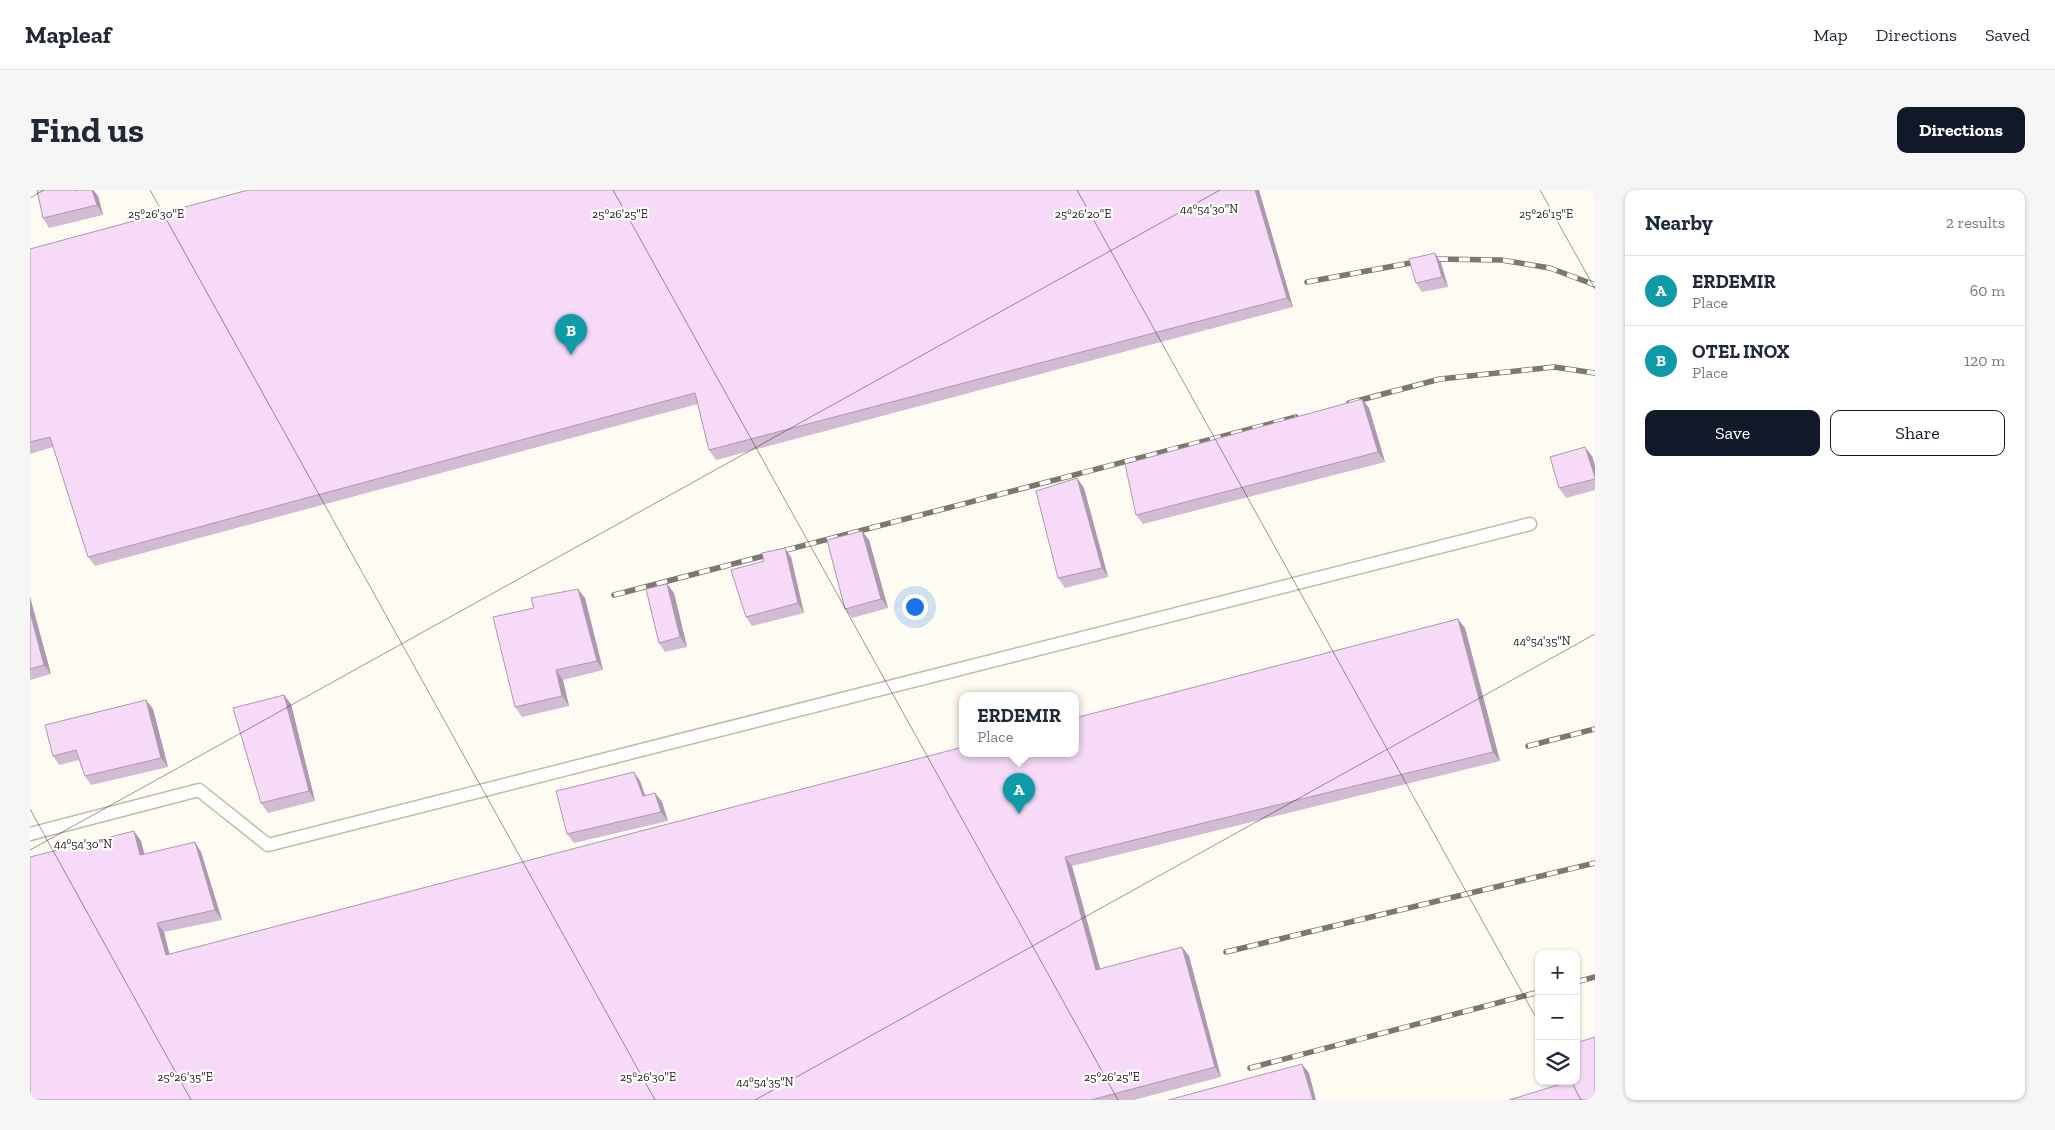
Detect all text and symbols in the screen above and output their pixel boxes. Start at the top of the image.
text: Mapleaf [25,20,111,49]
text: Map [1813,24,1848,46]
text: Directions [1876,24,1957,46]
text: Saved [1985,24,2030,46]
button: Directions [1897,107,2025,153]
text: Find us [30,109,144,151]
text: 44°54'30"N [1180,202,1238,216]
text: 25°26'30"E [128,207,184,221]
text: 25°26'25"E [592,207,648,221]
text: 25°26'20"E [1055,207,1111,221]
text: 25°26'15"E [1519,207,1573,221]
text: Nearby [1645,210,1713,235]
text: 2 results [1946,213,2005,232]
text: ERDEMIR [1692,270,1776,293]
text: A [1656,281,1667,300]
text: 60 m [1970,281,2005,300]
text: Place [1692,293,1728,312]
pin: B [555,314,587,355]
text: OTEL INOX [1692,340,1789,363]
text: B [1656,351,1666,370]
text: 120 m [1964,351,2005,370]
text: Place [1692,363,1728,382]
button: Save [1645,410,1820,456]
button: Share [1830,410,2005,456]
your location [902,594,928,620]
text: 44°54'35"N [1513,634,1571,648]
popup [959,692,1079,757]
text: ERDEMIR [977,704,1061,727]
text: Place [977,727,1013,746]
pin: A [1003,773,1035,814]
text: 44°54'30"N [54,837,112,851]
map controls [1535,950,1580,1085]
button: + [1535,950,1580,995]
button: − [1535,995,1580,1040]
button: layers [1535,1040,1580,1085]
text: 25°26'35"E [157,1070,213,1084]
text: 25°26'30"E [620,1070,676,1084]
text: 25°26'25"E [1084,1070,1140,1084]
text: 44°54'35"N [736,1075,794,1089]

